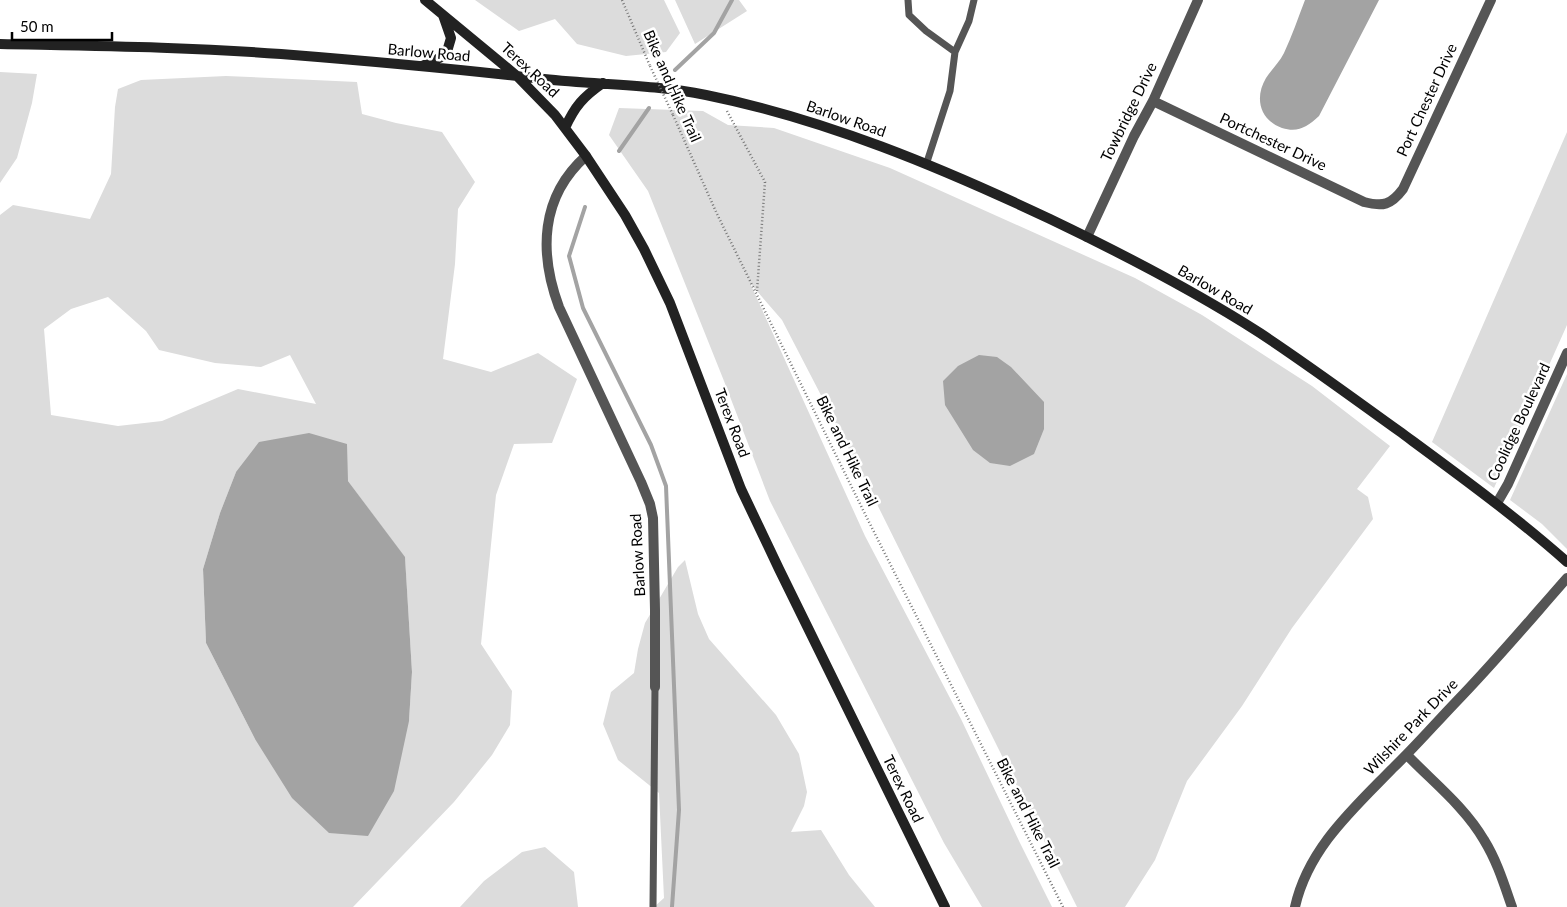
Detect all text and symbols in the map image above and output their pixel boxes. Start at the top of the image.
scale bar [12,10,112,42]
text: 50 m [20,17,54,35]
street label: Bike and Hike Trail [640,27,706,144]
street label: Terex Road [498,38,563,101]
street label: Barlow Road [387,39,471,65]
street label: Port Chester Drive [1392,40,1460,159]
street label: Towbridge Drive [1096,59,1160,164]
street label: Barlow Road [804,96,889,140]
street label: Portchester Drive [1217,108,1330,174]
street label: Barlow Road [1175,261,1256,318]
street label: Coolidge Boulevard [1483,360,1553,483]
street label: Terex Road [712,386,754,460]
street label: Bike and Hike Trail [813,392,882,509]
street label: Barlow Road [626,513,648,597]
street label: Wilshire Park Drive [1360,674,1461,778]
street label: Terex Road [880,752,928,825]
street label: Bike and Hike Trail [993,755,1064,870]

